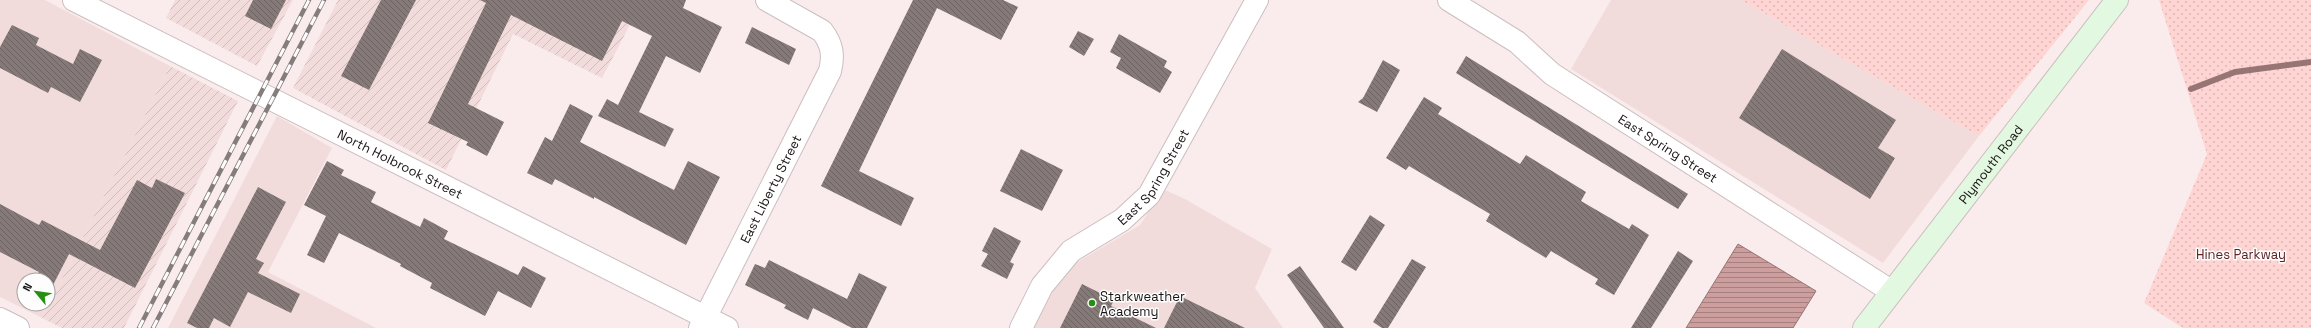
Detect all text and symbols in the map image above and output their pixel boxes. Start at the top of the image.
street label: East Spring Street [1615,111,1721,187]
street label: Plymouth Road [1955,121,2027,207]
street label: North Holbrook Street [334,126,465,203]
street label: East Spring Street [1114,126,1193,229]
street label: East Liberty Street [736,132,805,246]
park label: Hines Parkway [2196,246,2286,263]
north arrow [16,272,56,312]
text: N [19,281,35,294]
place label: Starkweather Academy [1100,288,1185,320]
marker: Starkweather Academy [1087,298,1097,308]

